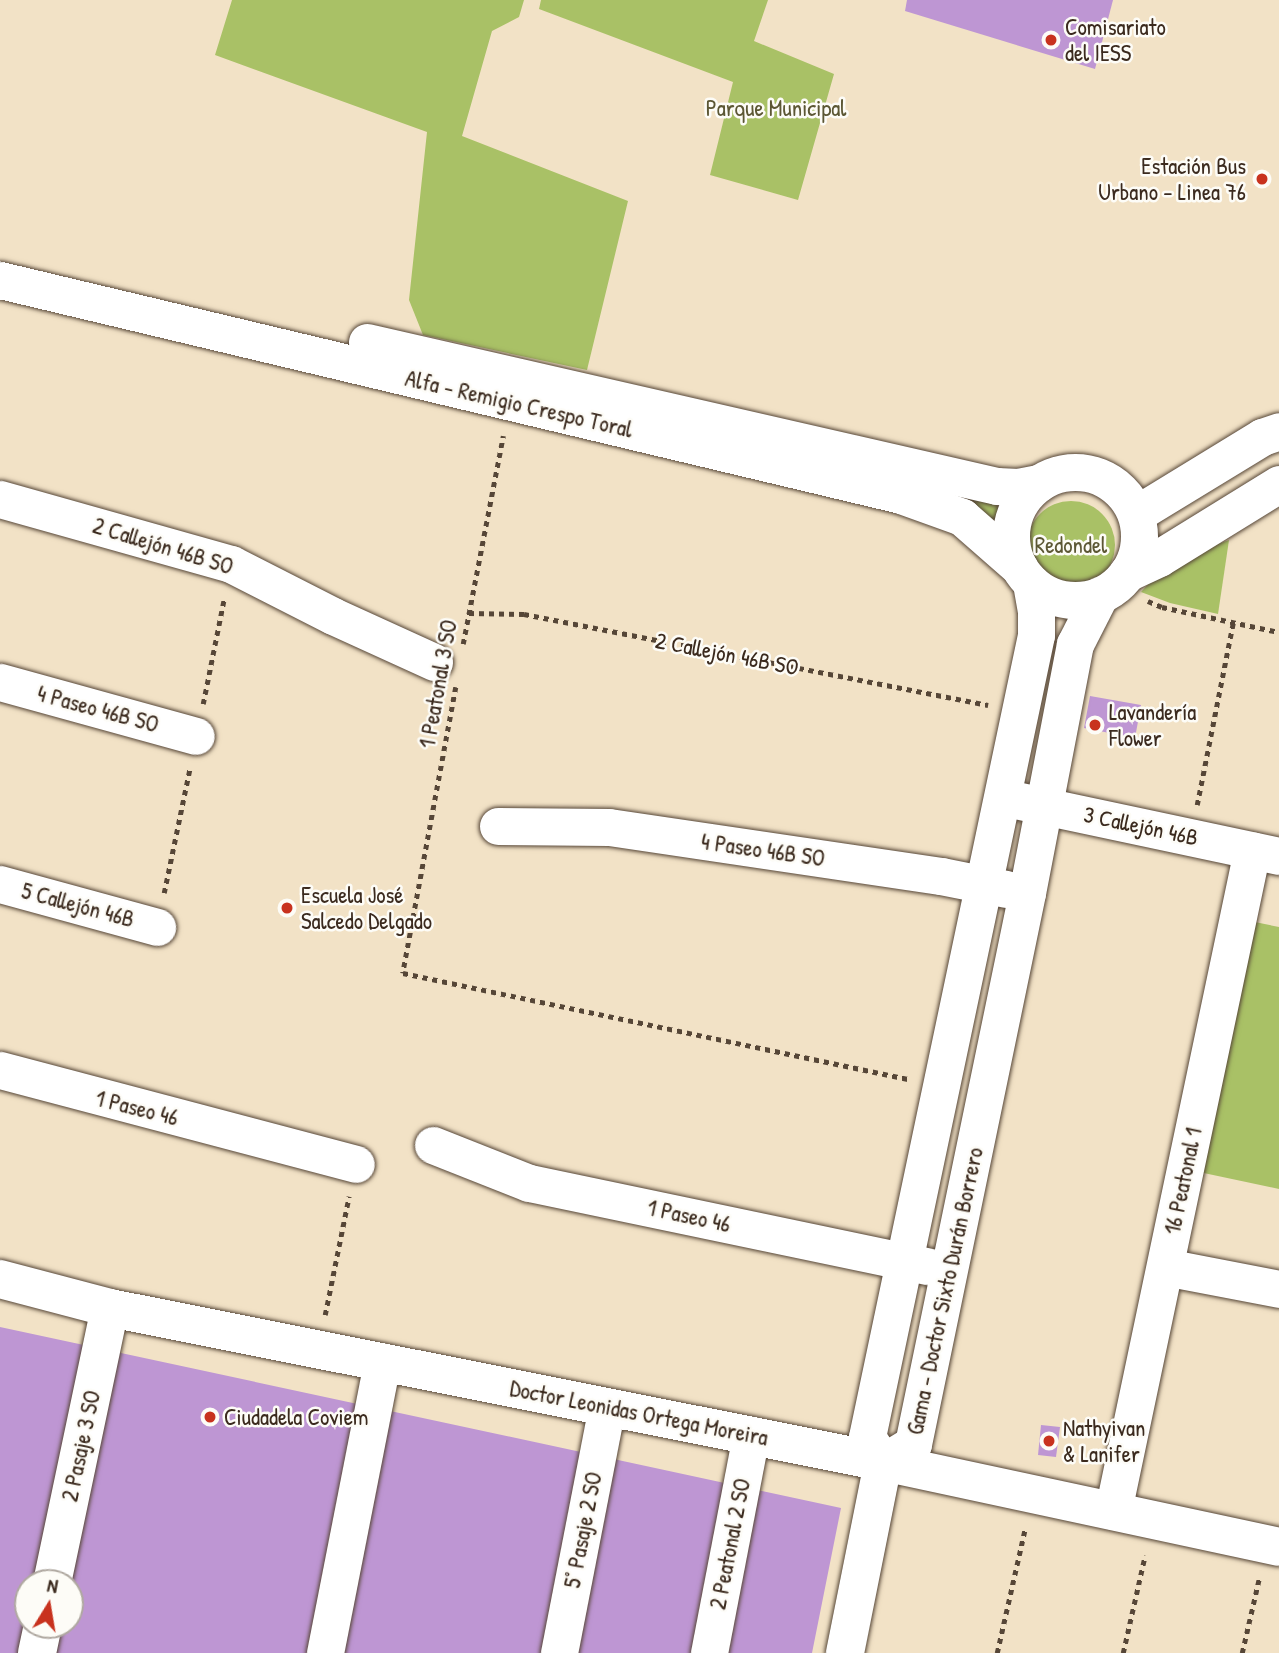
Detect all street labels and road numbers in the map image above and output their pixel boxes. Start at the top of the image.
street label: Alfa - Remigio Crespo Toral [403,364,635,444]
street label: 2 Callejón 46B SO [90,512,236,580]
street label: 1 Peatonal 3 SO [413,618,463,750]
street label: 2 Callejón 46B SO [653,627,801,681]
street label: 4 Paseo 46B SO [34,680,162,738]
street label: 3 Callejón 46B [1081,800,1201,852]
street label: 4 Paseo 46B SO [699,828,827,872]
street label: 5 Callejón 46B [19,877,137,933]
street label: 1 Paseo 46 [93,1084,181,1132]
street label: 16 Peatonal 1 [1158,1125,1208,1237]
street label: Gama - Doctor Sixto Durán Borrero [901,1145,989,1437]
street label: 1 Paseo 46 [645,1194,733,1238]
street label: Doctor Leonidas Ortega Moreira [508,1374,770,1452]
street label: 2 Pasaje 3 SO [56,1388,106,1504]
street label: 5° Pasaje 2 SO [558,1470,608,1590]
street label: 2 Peatonal 2 SO [704,1476,756,1612]

